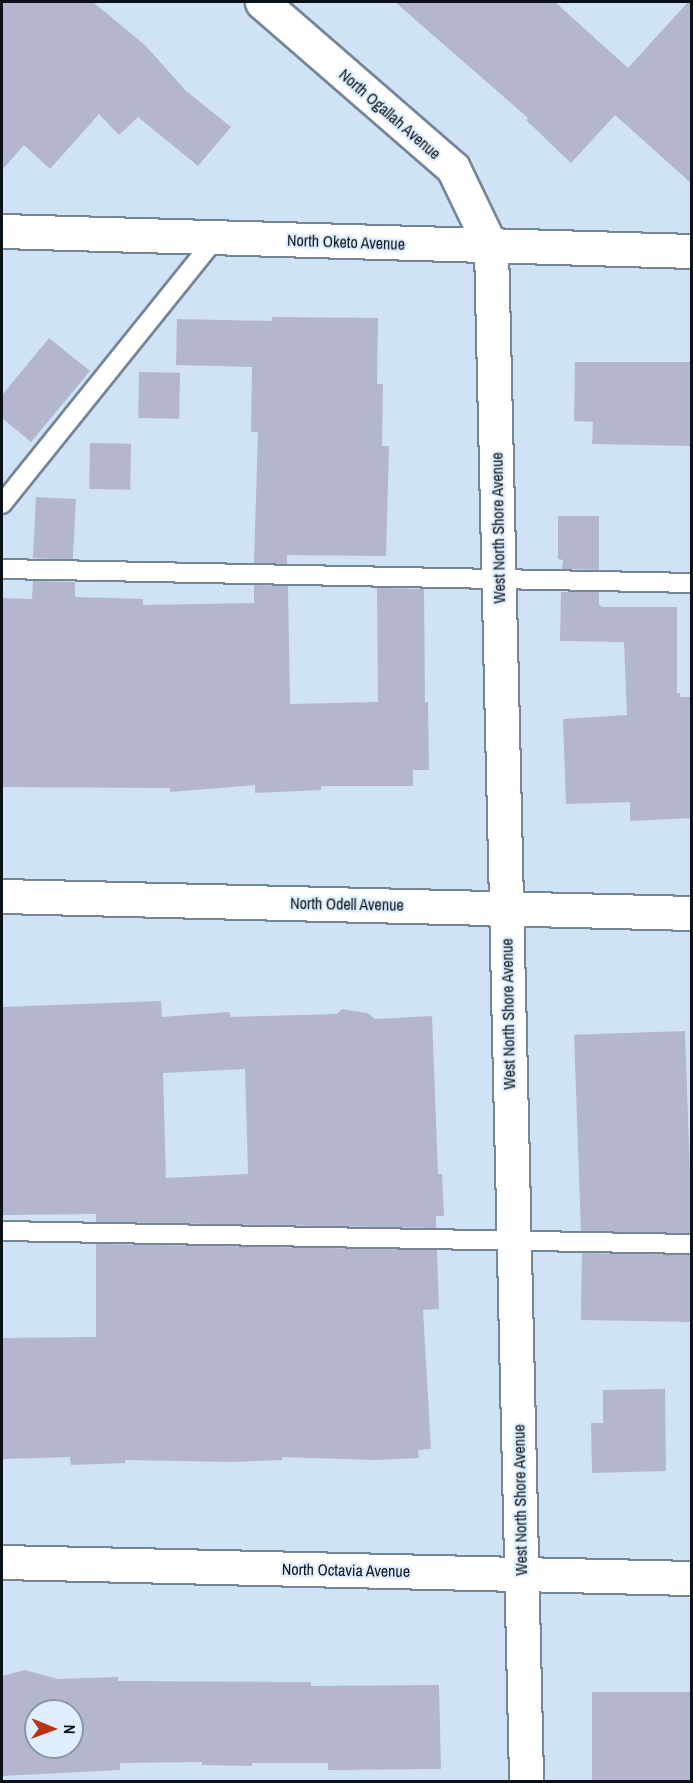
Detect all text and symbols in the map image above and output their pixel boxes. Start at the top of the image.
street label: North Ogallah Avenue [335,64,445,164]
street label: North Oketo Avenue [286,230,406,254]
street label: West North Shore Avenue [487,452,509,604]
street label: North Odell Avenue [290,893,404,915]
street label: West North Shore Avenue [497,938,519,1090]
street label: West North Shore Avenue [509,1424,531,1576]
street label: North Octavia Avenue [281,1559,411,1581]
north arrow [24,1699,84,1759]
text: N [59,1724,81,1734]

